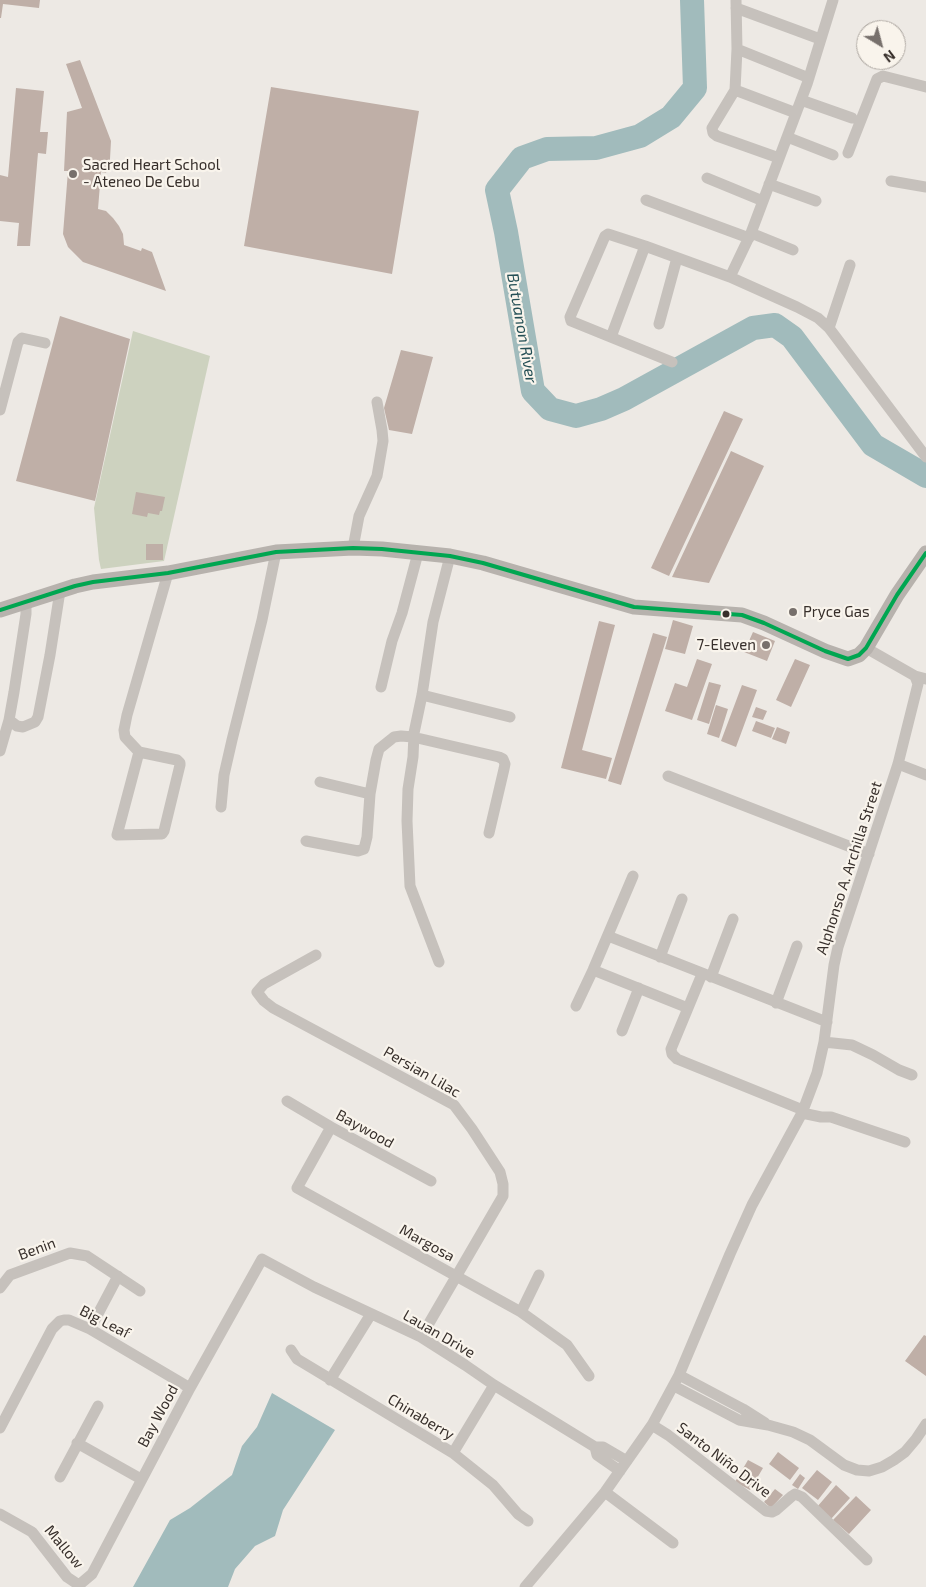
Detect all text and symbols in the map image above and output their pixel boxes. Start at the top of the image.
north arrow [856,20,906,70]
text: N [881,47,899,66]
place label: Sacred Heart School - Ateneo De Cebu [83,156,220,191]
marker: Sacred Heart School - Ateneo De Cebu [67,168,79,180]
water label: Butuanon River [503,271,541,385]
place label: Pryce Gas [803,603,870,621]
marker: Pryce Gas [787,606,799,618]
unlabelled marker [721,609,731,619]
place label: 7-Eleven [696,636,756,654]
marker: 7-Eleven [760,639,772,651]
street label: Alphonso A. Archilla Street [812,779,886,957]
street label: Persian Lilac [380,1043,464,1101]
street label: Baywood [333,1106,397,1152]
street label: Margosa [396,1221,458,1265]
street label: Benin [16,1234,58,1264]
street label: Big Leaf [77,1302,133,1342]
street label: Lauan Drive [400,1306,478,1362]
street label: Bay Wood [134,1382,182,1450]
street label: Chinaberry [384,1390,458,1444]
street label: Santo Niño Drive [673,1419,775,1501]
street label: Mallow [41,1522,87,1572]

